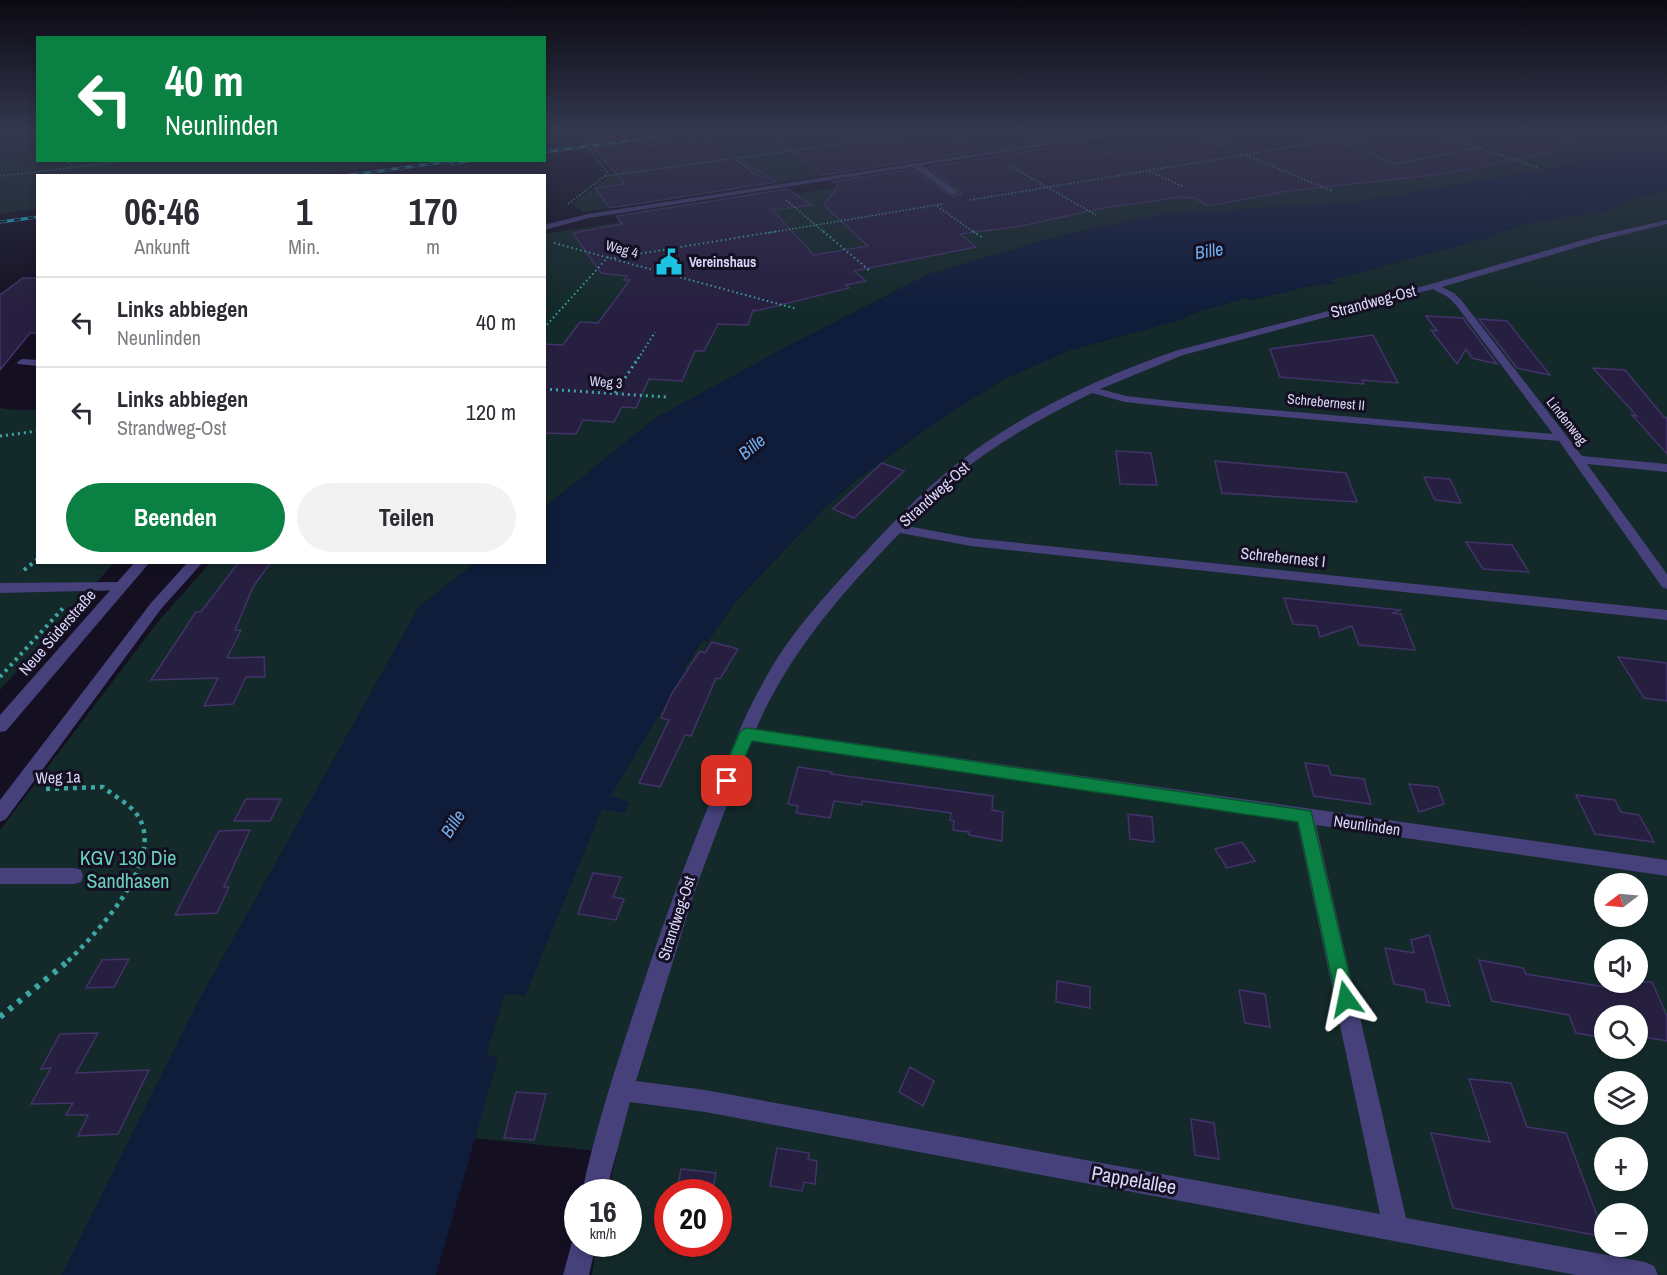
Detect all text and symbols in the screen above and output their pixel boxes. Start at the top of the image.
text: 40 m [165,53,244,109]
icon: left [66,60,144,138]
text: Neunlinden [165,107,278,143]
text: 06:46 [124,188,200,236]
text: 1 [296,188,312,236]
text: 170 [408,188,458,236]
text: Ankunft [134,233,190,260]
text: Min. [288,233,320,260]
text: m [426,233,440,260]
street label: Weg 4 [604,236,641,262]
water label: Bille [1193,236,1225,265]
public building icon: Vereinshaus [654,247,684,277]
place label: Vereinshaus [689,253,756,271]
street label: Strandweg-Ost [1328,279,1418,323]
text: Links abbiegen [117,294,248,324]
icon: left [66,306,99,339]
text: 40 m [476,307,516,337]
text: Neunlinden [117,324,201,351]
street label: Weg 3 [589,372,623,392]
text: Links abbiegen [117,384,248,414]
street label: Schrebernest II [1286,390,1366,414]
street label: Lindenweg [1543,393,1592,449]
icon: left [66,396,99,429]
text: 120 m [466,397,516,427]
text: Strandweg-Ost [117,414,226,441]
water label: Bille [733,428,771,465]
street label: Strandweg-Ost [894,456,974,531]
button: Beenden [66,483,285,552]
button: Teilen [297,483,516,552]
street label: Schrebernest I [1239,542,1327,572]
street label: Neue Süderstraße [14,584,100,680]
pin [701,755,752,806]
icon: arrive [710,764,743,797]
street label: Weg 1a [35,765,82,789]
water label: Bille [434,805,471,843]
street label: Neunlinden [1332,809,1402,841]
park label: KGV 130 Die Sandhasen [80,844,176,894]
street label: Strandweg-Ost [652,873,700,963]
north arrow [1594,873,1648,927]
map controls [1594,873,1648,1257]
button: sound [1594,939,1648,993]
position arrow [1314,967,1378,1031]
button: search [1594,1005,1648,1059]
button: layers [1594,1071,1648,1125]
button: + [1594,1137,1648,1191]
street label: Pappelallee [1090,1159,1179,1200]
speed limit sign: 20 [654,1179,732,1257]
text: 16 [589,1191,617,1231]
button: − [1594,1203,1648,1257]
text: km/h [590,1223,616,1244]

